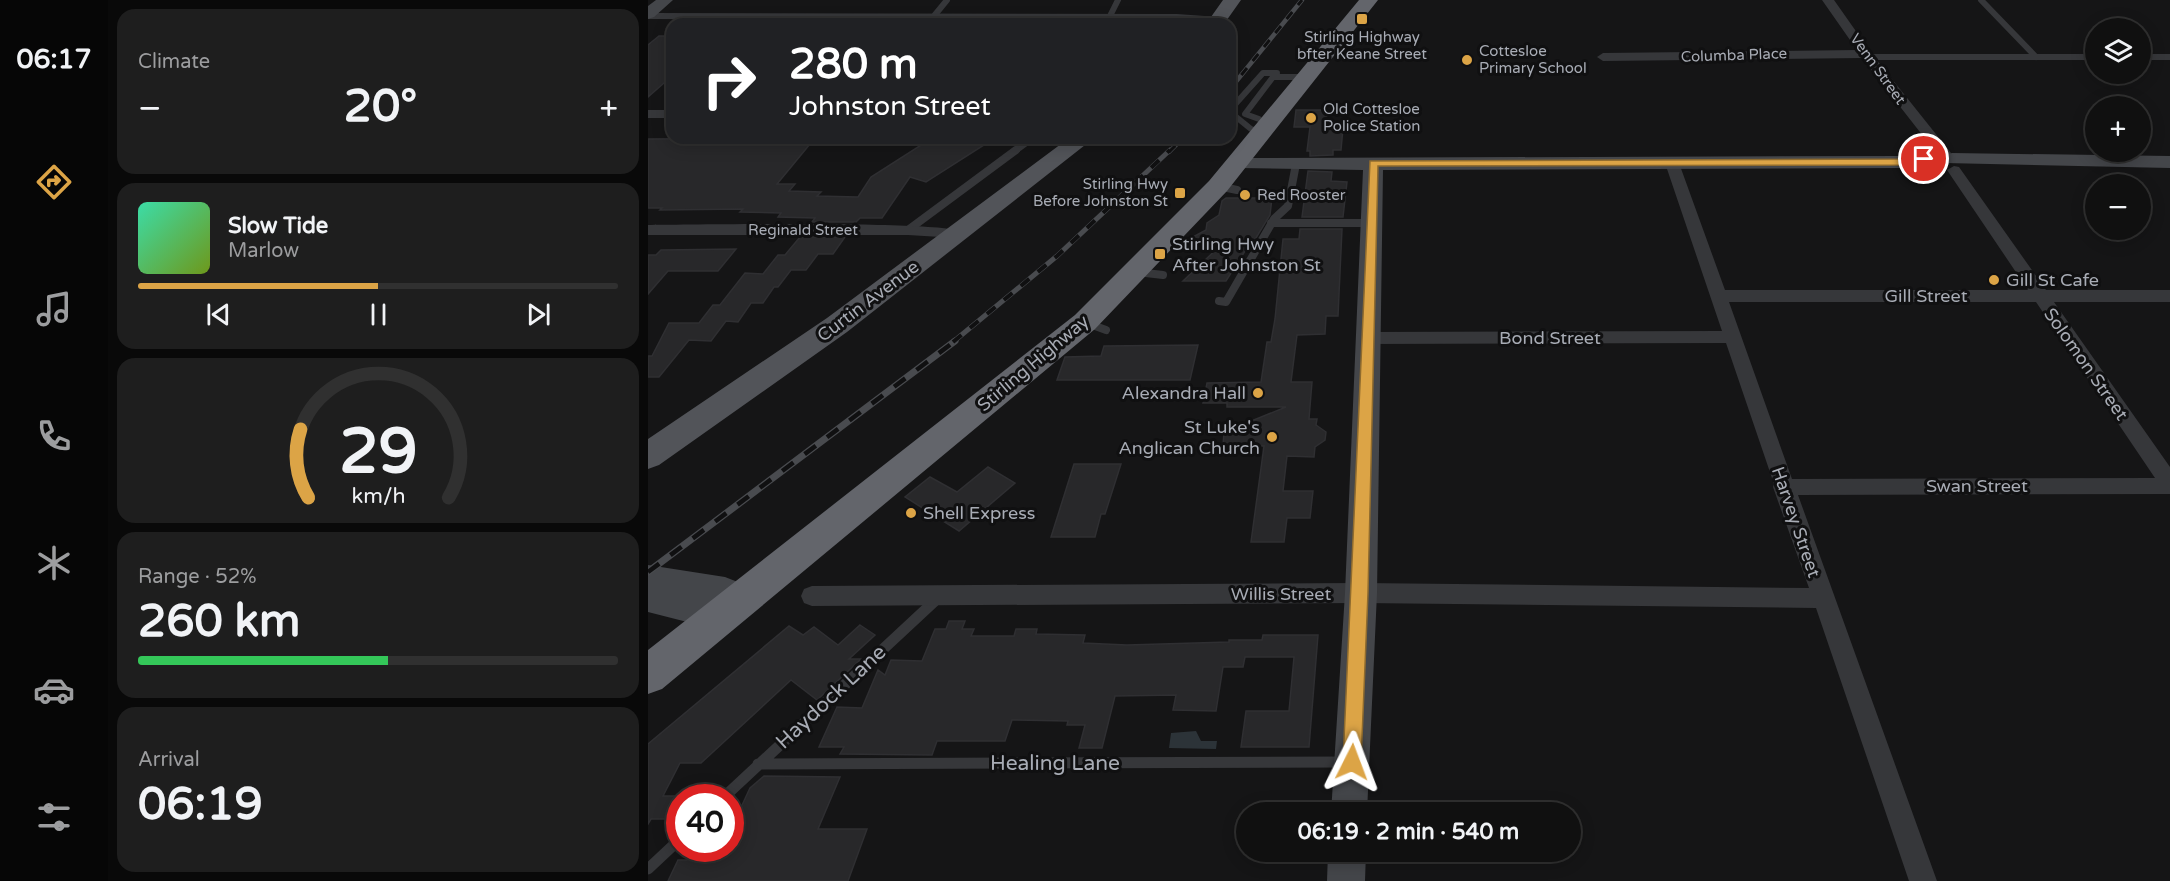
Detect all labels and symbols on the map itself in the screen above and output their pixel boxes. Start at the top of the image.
marker: Stirling Highway bfter Keane Street [1355,12,1369,26]
place label: Stirling Highway bfter Keane Street [1297,28,1427,63]
street label: Venn Street [1846,30,1910,108]
place label: Cottesloe Primary School [1479,42,1587,77]
street label: Columba Place [1681,44,1787,66]
marker: Cottesloe Primary School [1460,53,1474,67]
place label: Old Cottesloe Police Station [1323,100,1420,135]
marker: Old Cottesloe Police Station [1304,111,1318,125]
pin [1898,133,1949,184]
place label: Stirling Hwy Before Johnston St [1033,175,1168,210]
marker: Stirling Hwy Before Johnston St [1173,186,1187,200]
place label: Red Rooster [1257,186,1346,204]
marker: Red Rooster [1238,188,1252,202]
street label: Reginald Street [748,221,858,239]
place label: Stirling Hwy After Johnston St [1172,233,1321,276]
marker: Stirling Hwy After Johnston St [1153,247,1167,261]
street label: Curtin Avenue [813,256,923,346]
place label: Gill St Cafe [2006,269,2099,291]
marker: Gill St Cafe [1987,273,2001,287]
street label: Gill Street [1884,285,1968,307]
street label: Solomon Street [2039,304,2133,424]
street label: Stirling Highway [973,310,1093,416]
street label: Bond Street [1499,327,1601,349]
place label: Alexandra Hall [1122,382,1246,404]
marker: Alexandra Hall [1251,386,1265,400]
place label: St Luke's Anglican Church [1119,416,1260,459]
marker: St Luke's Anglican Church [1265,430,1279,444]
street label: Harvey Street [1767,464,1825,580]
street label: Swan Street [1926,475,2028,497]
place label: Shell Express [923,502,1035,524]
marker: Shell Express [904,506,918,520]
street label: Willis Street [1231,583,1331,605]
street label: Haydock Lane [771,640,891,754]
position arrow [1320,730,1384,794]
street label: Healing Lane [990,751,1120,776]
speed limit sign: 40 [666,784,744,862]

